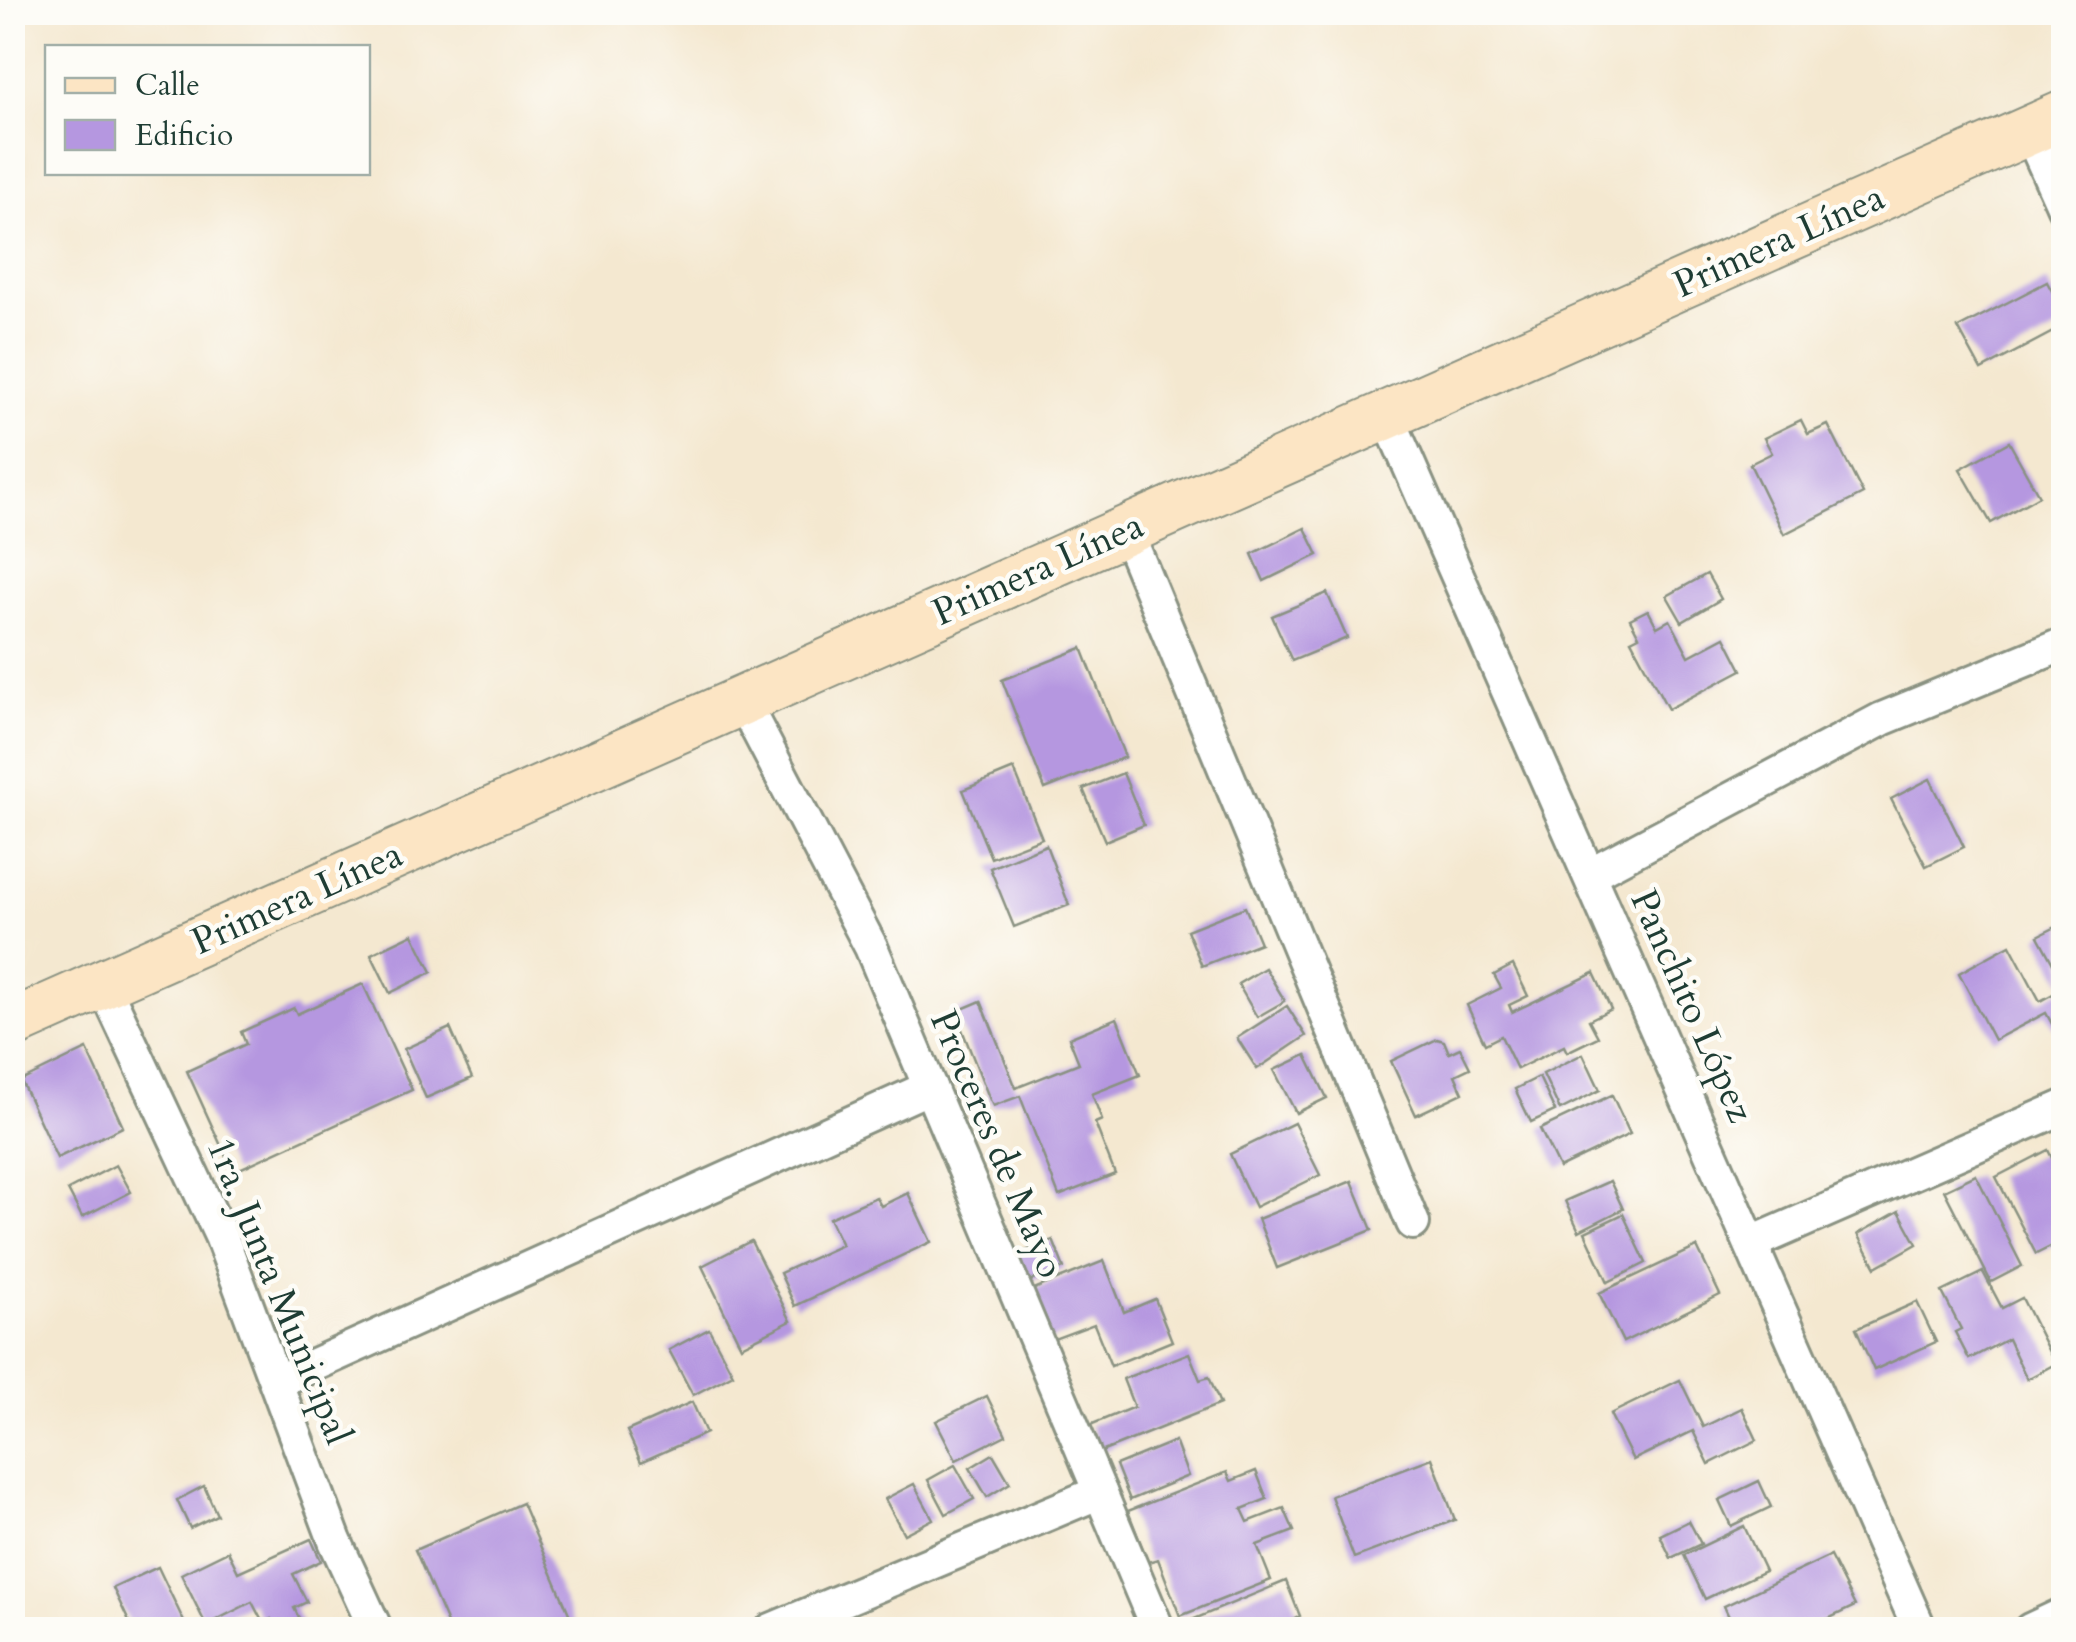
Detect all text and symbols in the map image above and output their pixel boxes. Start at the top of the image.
legend [45,45,370,175]
text: Calle [135,65,200,106]
text: Edificio [135,115,233,156]
street label: Primera Línea [1665,171,1893,311]
street label: Primera Línea [924,499,1152,639]
street label: Primera Línea [183,828,411,968]
street label: Panchito López [1617,881,1767,1131]
street label: Proceres de Mayo [917,1002,1077,1286]
street label: 1ra. Junta Municipal [194,1130,364,1453]

